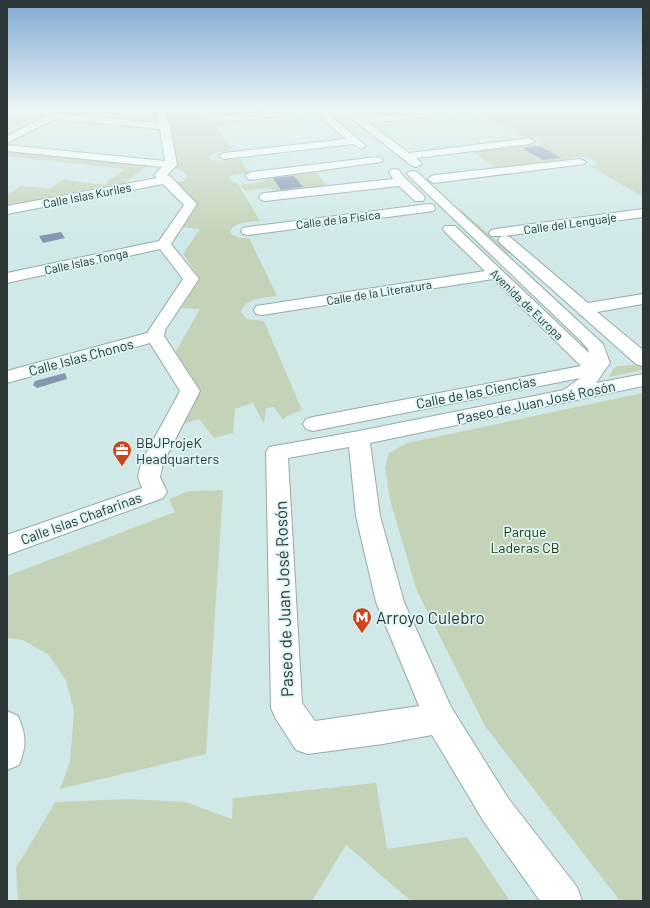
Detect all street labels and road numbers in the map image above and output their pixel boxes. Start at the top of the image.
street label: Calle Islas Kuriles [42,180,133,210]
street label: Calle de la Física [295,207,381,231]
street label: Calle del Lenguaje [523,210,617,236]
street label: Calle Islas Tonga [43,245,129,277]
street label: Avenida de Europa [488,266,566,342]
street label: Calle de la Literatura [325,277,433,307]
street label: Calle Islas Chonos [27,335,136,379]
street label: Calle de las Ciencias [415,372,538,412]
street label: Paseo de Juan José Rosón [455,377,617,427]
street label: Calle Islas Chafarinas [18,488,144,548]
street label: Paseo de Juan José Rosón [270,501,296,697]

